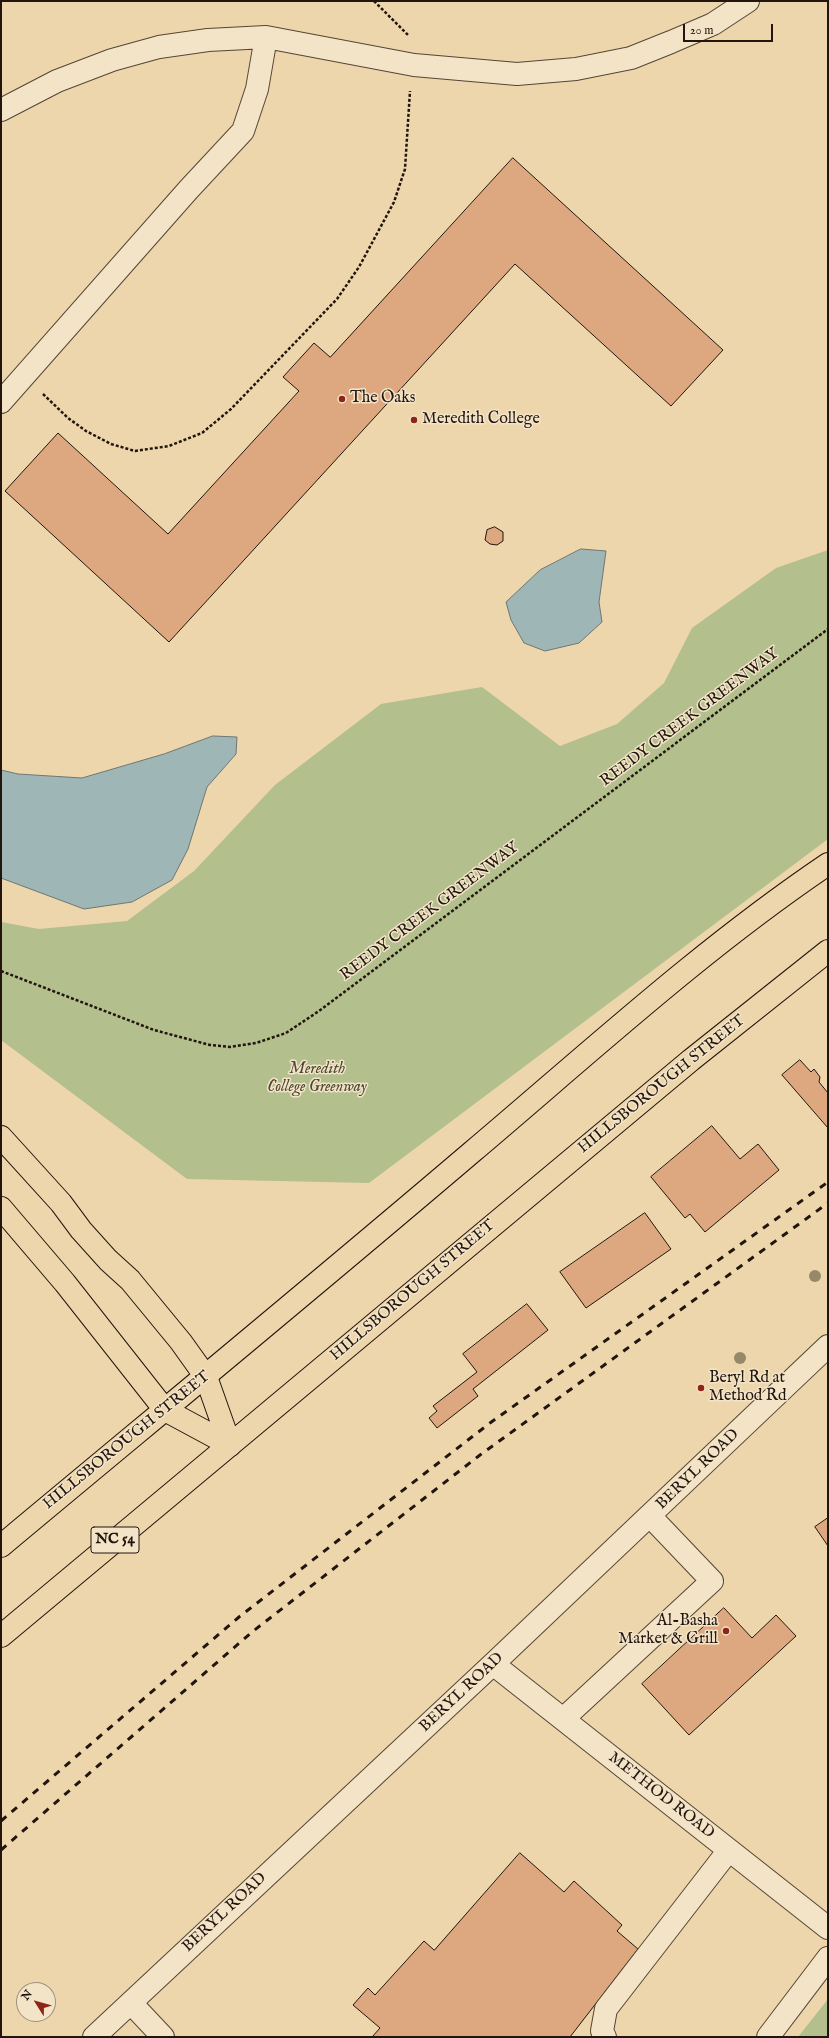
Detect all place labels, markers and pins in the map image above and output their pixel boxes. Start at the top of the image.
place label: The Oaks [350,389,415,409]
marker: The Oaks [337,394,347,404]
place label: Meredith College [422,410,540,430]
marker: Meredith College [409,415,419,425]
place label: Beryl Rd at Method Rd [709,1369,786,1407]
marker: Beryl Rd at Method Rd [696,1383,706,1393]
place label: Al-Basha Market & Grill [618,1612,718,1650]
marker: Al-Basha Market & Grill [721,1626,731,1636]

